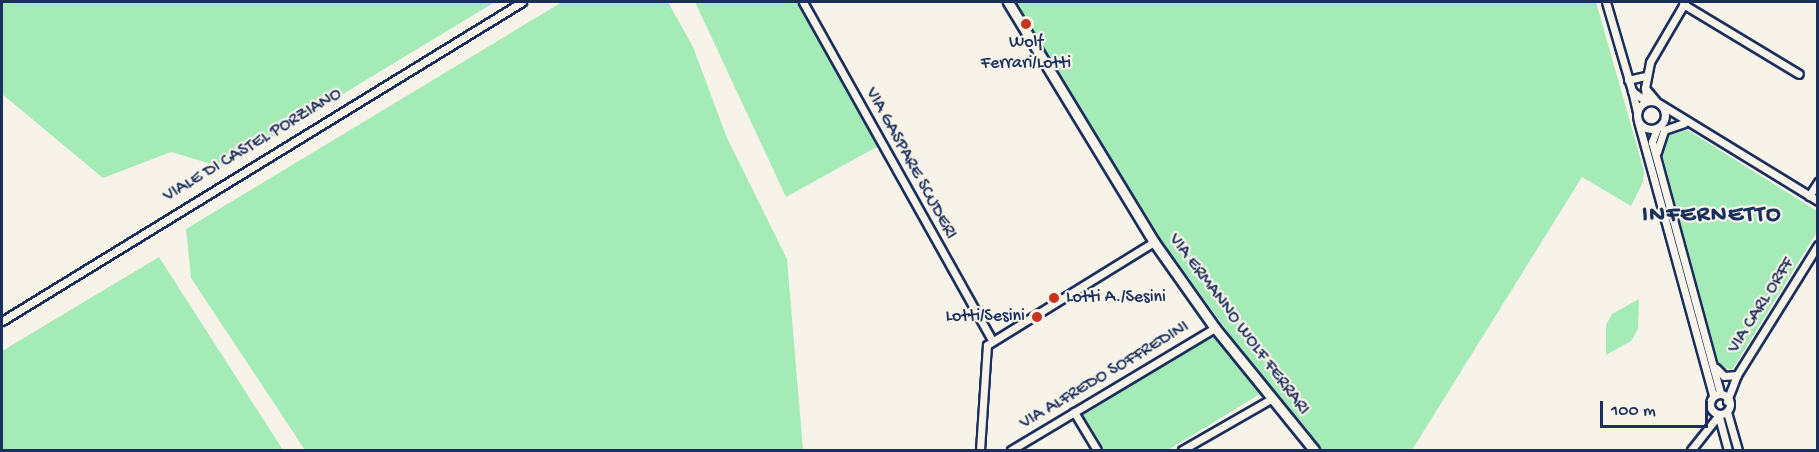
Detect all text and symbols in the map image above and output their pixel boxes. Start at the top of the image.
marker: Wolf Ferrari/Lotti [1019,17,1033,31]
place label: Wolf Ferrari/Lotti [981,33,1071,76]
street label: VIALE DI CASTEL PORZIANO [160,84,346,208]
street label: VIA GASPARE SCUDERI [859,84,961,244]
district label: INFERNETTO [1642,202,1782,230]
street label: VIA ERMANNO WOLF FERRARI [1163,230,1313,420]
street label: VIA CARL ORFF [1724,254,1800,358]
place label: Lotti A./Sesini [1066,287,1166,309]
marker: Lotti A./Sesini [1047,291,1061,305]
place label: Lotti/Sesini [946,306,1025,328]
marker: Lotti/Sesini [1030,310,1044,324]
street label: VIA ALFREDO SOFFREDINI [1016,317,1194,435]
scale bar [1603,389,1711,427]
text: 100 m [1611,401,1656,422]

